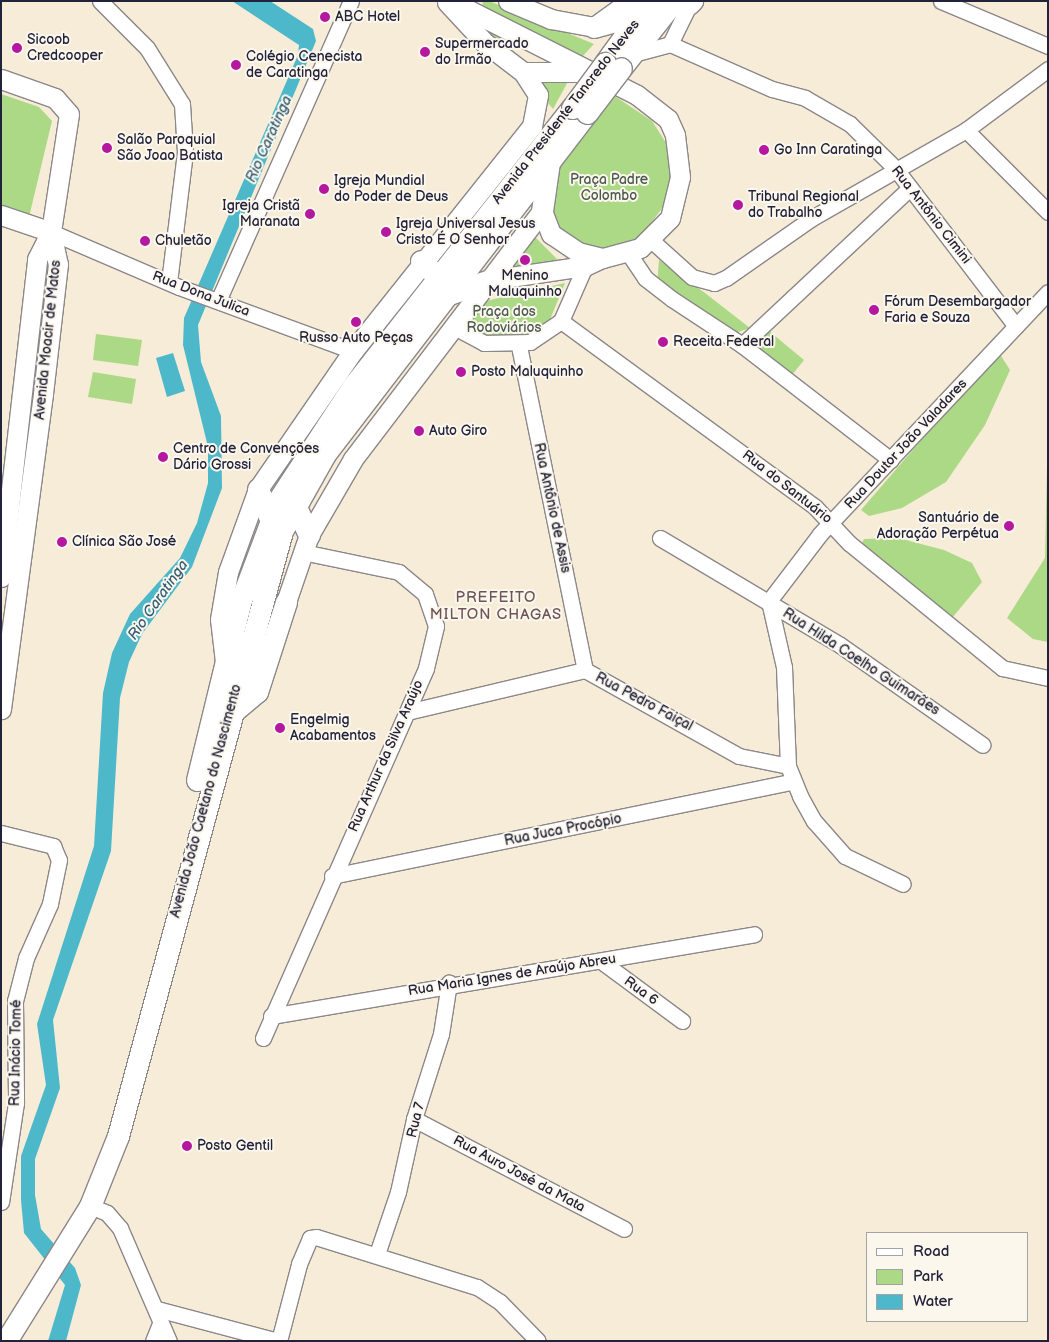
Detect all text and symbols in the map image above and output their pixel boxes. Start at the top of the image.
place label: ABC Hotel [335,9,400,25]
marker: ABC Hotel [319,11,331,23]
street label: Avenida Presidente Tancredo Neves [489,16,643,208]
place label: Sicoob Credcooper [27,32,103,64]
place label: Supermercado do Irmão [435,36,529,68]
marker: Sicoob Credcooper [11,42,23,54]
marker: Supermercado do Irmão [419,46,431,58]
place label: Colégio Cenecista de Caratinga [246,49,362,82]
marker: Colégio Cenecista de Caratinga [230,59,242,71]
water label: Rio Caratinga [242,93,296,185]
place label: Salão Paroquial São Joao Batista [117,132,224,164]
marker: Salão Paroquial São Joao Batista [101,142,113,154]
place label: Go Inn Caratinga [774,142,882,158]
marker: Go Inn Caratinga [758,144,770,156]
street label: Rua Antônio Cimini [887,163,975,267]
park label: Praça Padre Colombo [570,172,648,204]
place label: Igreja Mundial do Poder de Deus [334,173,448,206]
marker: Igreja Mundial do Poder de Deus [318,183,330,195]
place label: Tribunal Regional do Trabalho [748,189,859,222]
place label: Igreja Cristã Maranata [222,198,300,230]
marker: Tribunal Regional do Trabalho [732,199,744,211]
marker: Igreja Cristã Maranata [304,208,316,220]
place label: Igreja Universal Jesus Cristo É O Senhor [396,216,536,248]
marker: Igreja Universal Jesus Cristo É O Senhor [380,226,392,238]
place label: Chuletão [155,233,212,249]
marker: Chuletão [139,235,151,247]
marker: Menino Maluquinho [519,254,531,266]
street label: Avenida Moacir de Matos [31,259,65,421]
street label: Rua Dona Julica [150,268,252,320]
place label: Menino Maluquinho [488,268,562,300]
place label: Fórum Desembargador Faria e Souza [884,294,1031,326]
park label: Praça dos Rodoviários [467,304,541,336]
marker: Fórum Desembargador Faria e Souza [868,304,880,316]
marker: Russo Auto Peças [350,316,362,328]
place label: Russo Auto Peças [299,330,413,346]
place label: Receita Federal [673,334,774,350]
marker: Receita Federal [657,336,669,348]
place label: Posto Maluquinho [471,364,584,380]
marker: Posto Maluquinho [455,366,467,378]
street label: Rua Doutor João Valadares [841,375,971,513]
place label: Auto Giro [429,423,487,439]
marker: Auto Giro [413,425,425,437]
place label: Centro de Convenções Dário Grossi [173,441,319,474]
street label: Rua Antônio de Assis [530,441,574,575]
street label: Rua do Santuário [739,447,835,527]
marker: Centro de Convenções Dário Grossi [157,451,169,463]
place label: Santuário de Adoração Perpétua [877,510,999,542]
marker: Santuário de Adoração Perpétua [1003,520,1015,532]
place label: Clínica São José [72,534,177,550]
marker: Clínica São José [56,536,68,548]
water label: Rio Caratinga [124,557,192,643]
district label: PREFEITO MILTON CHAGAS [428,588,564,623]
street label: Rua Hilda Coelho Guimarães [779,605,943,719]
street label: Rua Pedro Faiçal [592,669,696,735]
street label: Rua Arthur da Silva Araújo [345,677,427,835]
street label: Avenida João Caetano do Nascimento [167,682,245,920]
place label: Engelmig Acabamentos [290,712,376,744]
marker: Engelmig Acabamentos [274,722,286,734]
street label: Rua Juca Procópio [503,810,623,850]
street label: Rua Maria Ignes de Araújo Abreu [407,950,617,1000]
street label: Rua 6 [621,973,661,1009]
street label: Rua Inácio Tomé [7,999,25,1107]
street label: Rua 7 [403,1100,429,1140]
street label: Rua Auro José da Mata [450,1132,588,1216]
place label: Posto Gentil [197,1138,273,1154]
marker: Posto Gentil [181,1140,193,1152]
legend [866,1232,1029,1322]
text: Road [913,1242,949,1261]
text: Park [913,1267,943,1286]
text: Water [913,1292,953,1311]

